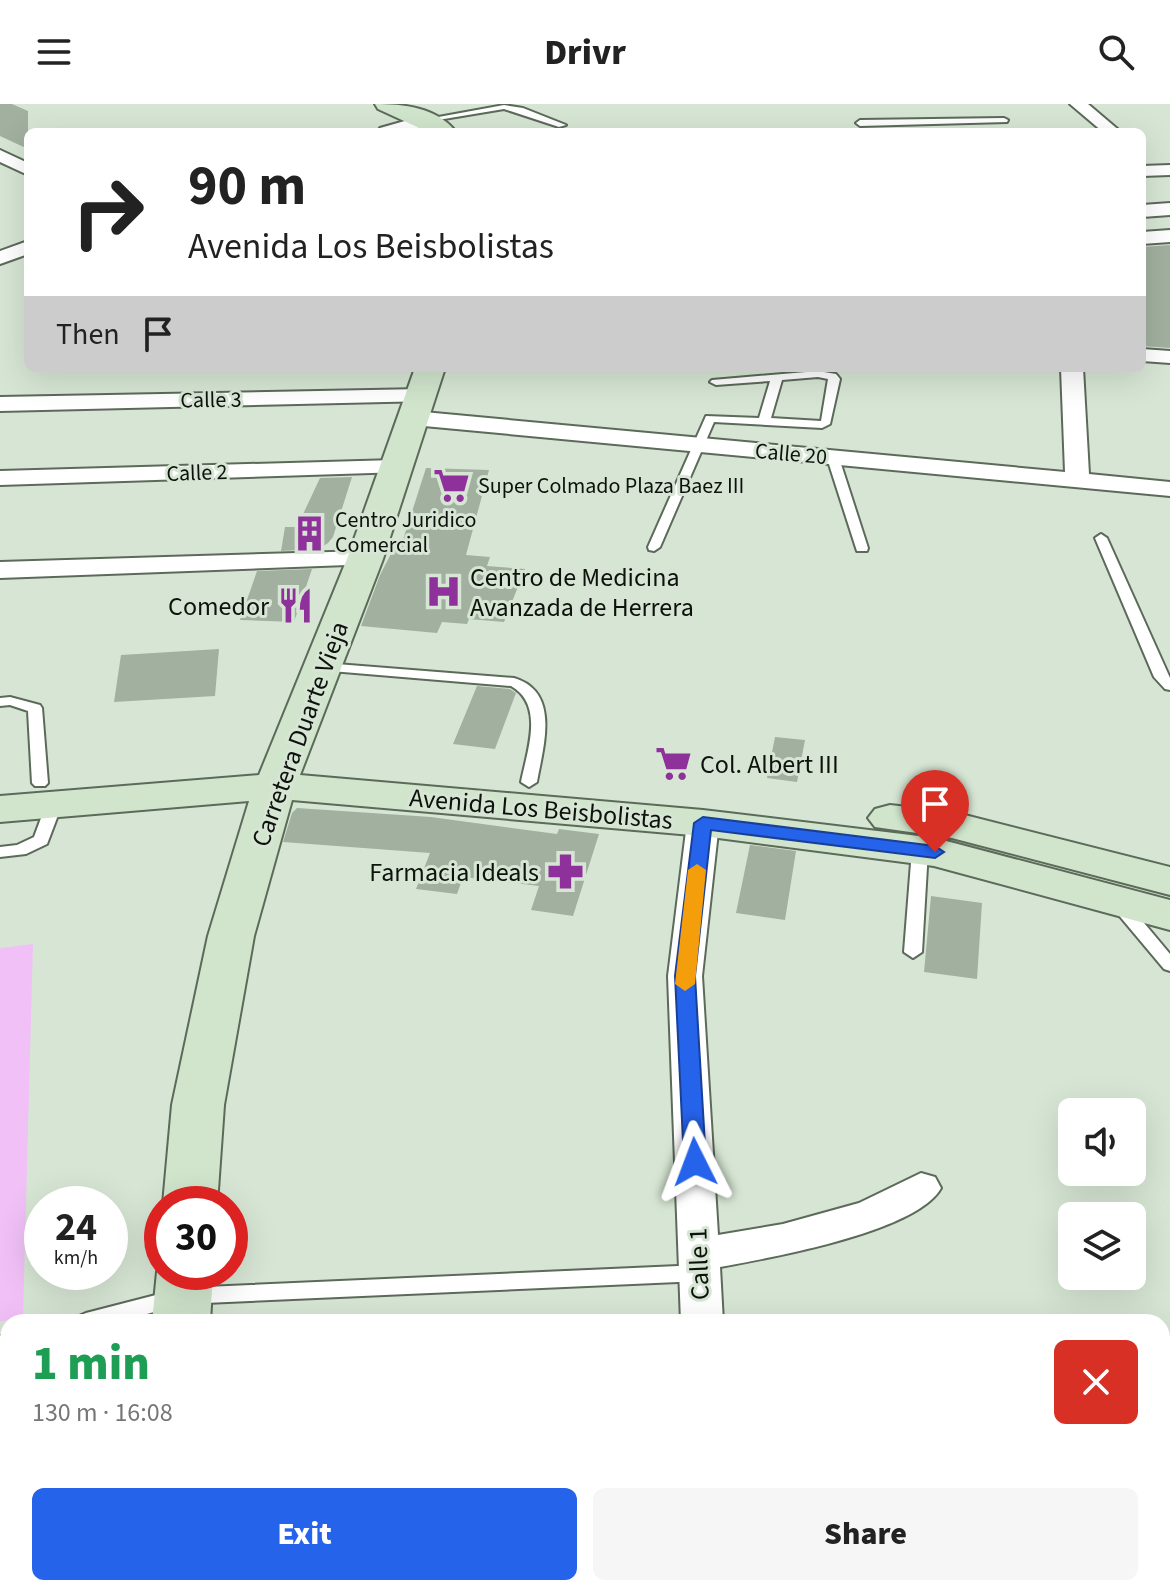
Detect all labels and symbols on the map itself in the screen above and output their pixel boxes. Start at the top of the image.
street label: Calle 3 [180,383,242,417]
street label: Calle 20 [754,435,828,473]
street label: Calle 2 [166,456,228,490]
supermarket icon: Super Colmado Plaza Baez III [433,467,471,505]
place label: Super Colmado Plaza Baez III [478,470,744,502]
place label: Centro Juridico Comercial [335,504,476,561]
building icon: Centro Juridico Comercial [290,514,328,552]
place label: Centro de Medicina Avanzada de Herrera [470,559,694,626]
hospital icon: Centro de Medicina Avanzada de Herrera [425,573,463,611]
restaurant icon: Comedor [276,587,314,625]
place label: Comedor [168,588,270,625]
street label: Carretera Duarte Vieja [242,616,358,852]
supermarket icon: Col. Albert III [655,745,693,783]
place label: Col. Albert III [700,746,839,783]
pin [901,770,969,852]
street label: Avenida Los Beisbolistas [408,779,674,839]
pharmacy icon: Farmacia Ideals [546,853,584,891]
place label: Farmacia Ideals [369,854,539,891]
position arrow [653,1120,737,1204]
speed limit sign: 30 [144,1186,248,1290]
street label: Calle 1 [679,1227,719,1301]

